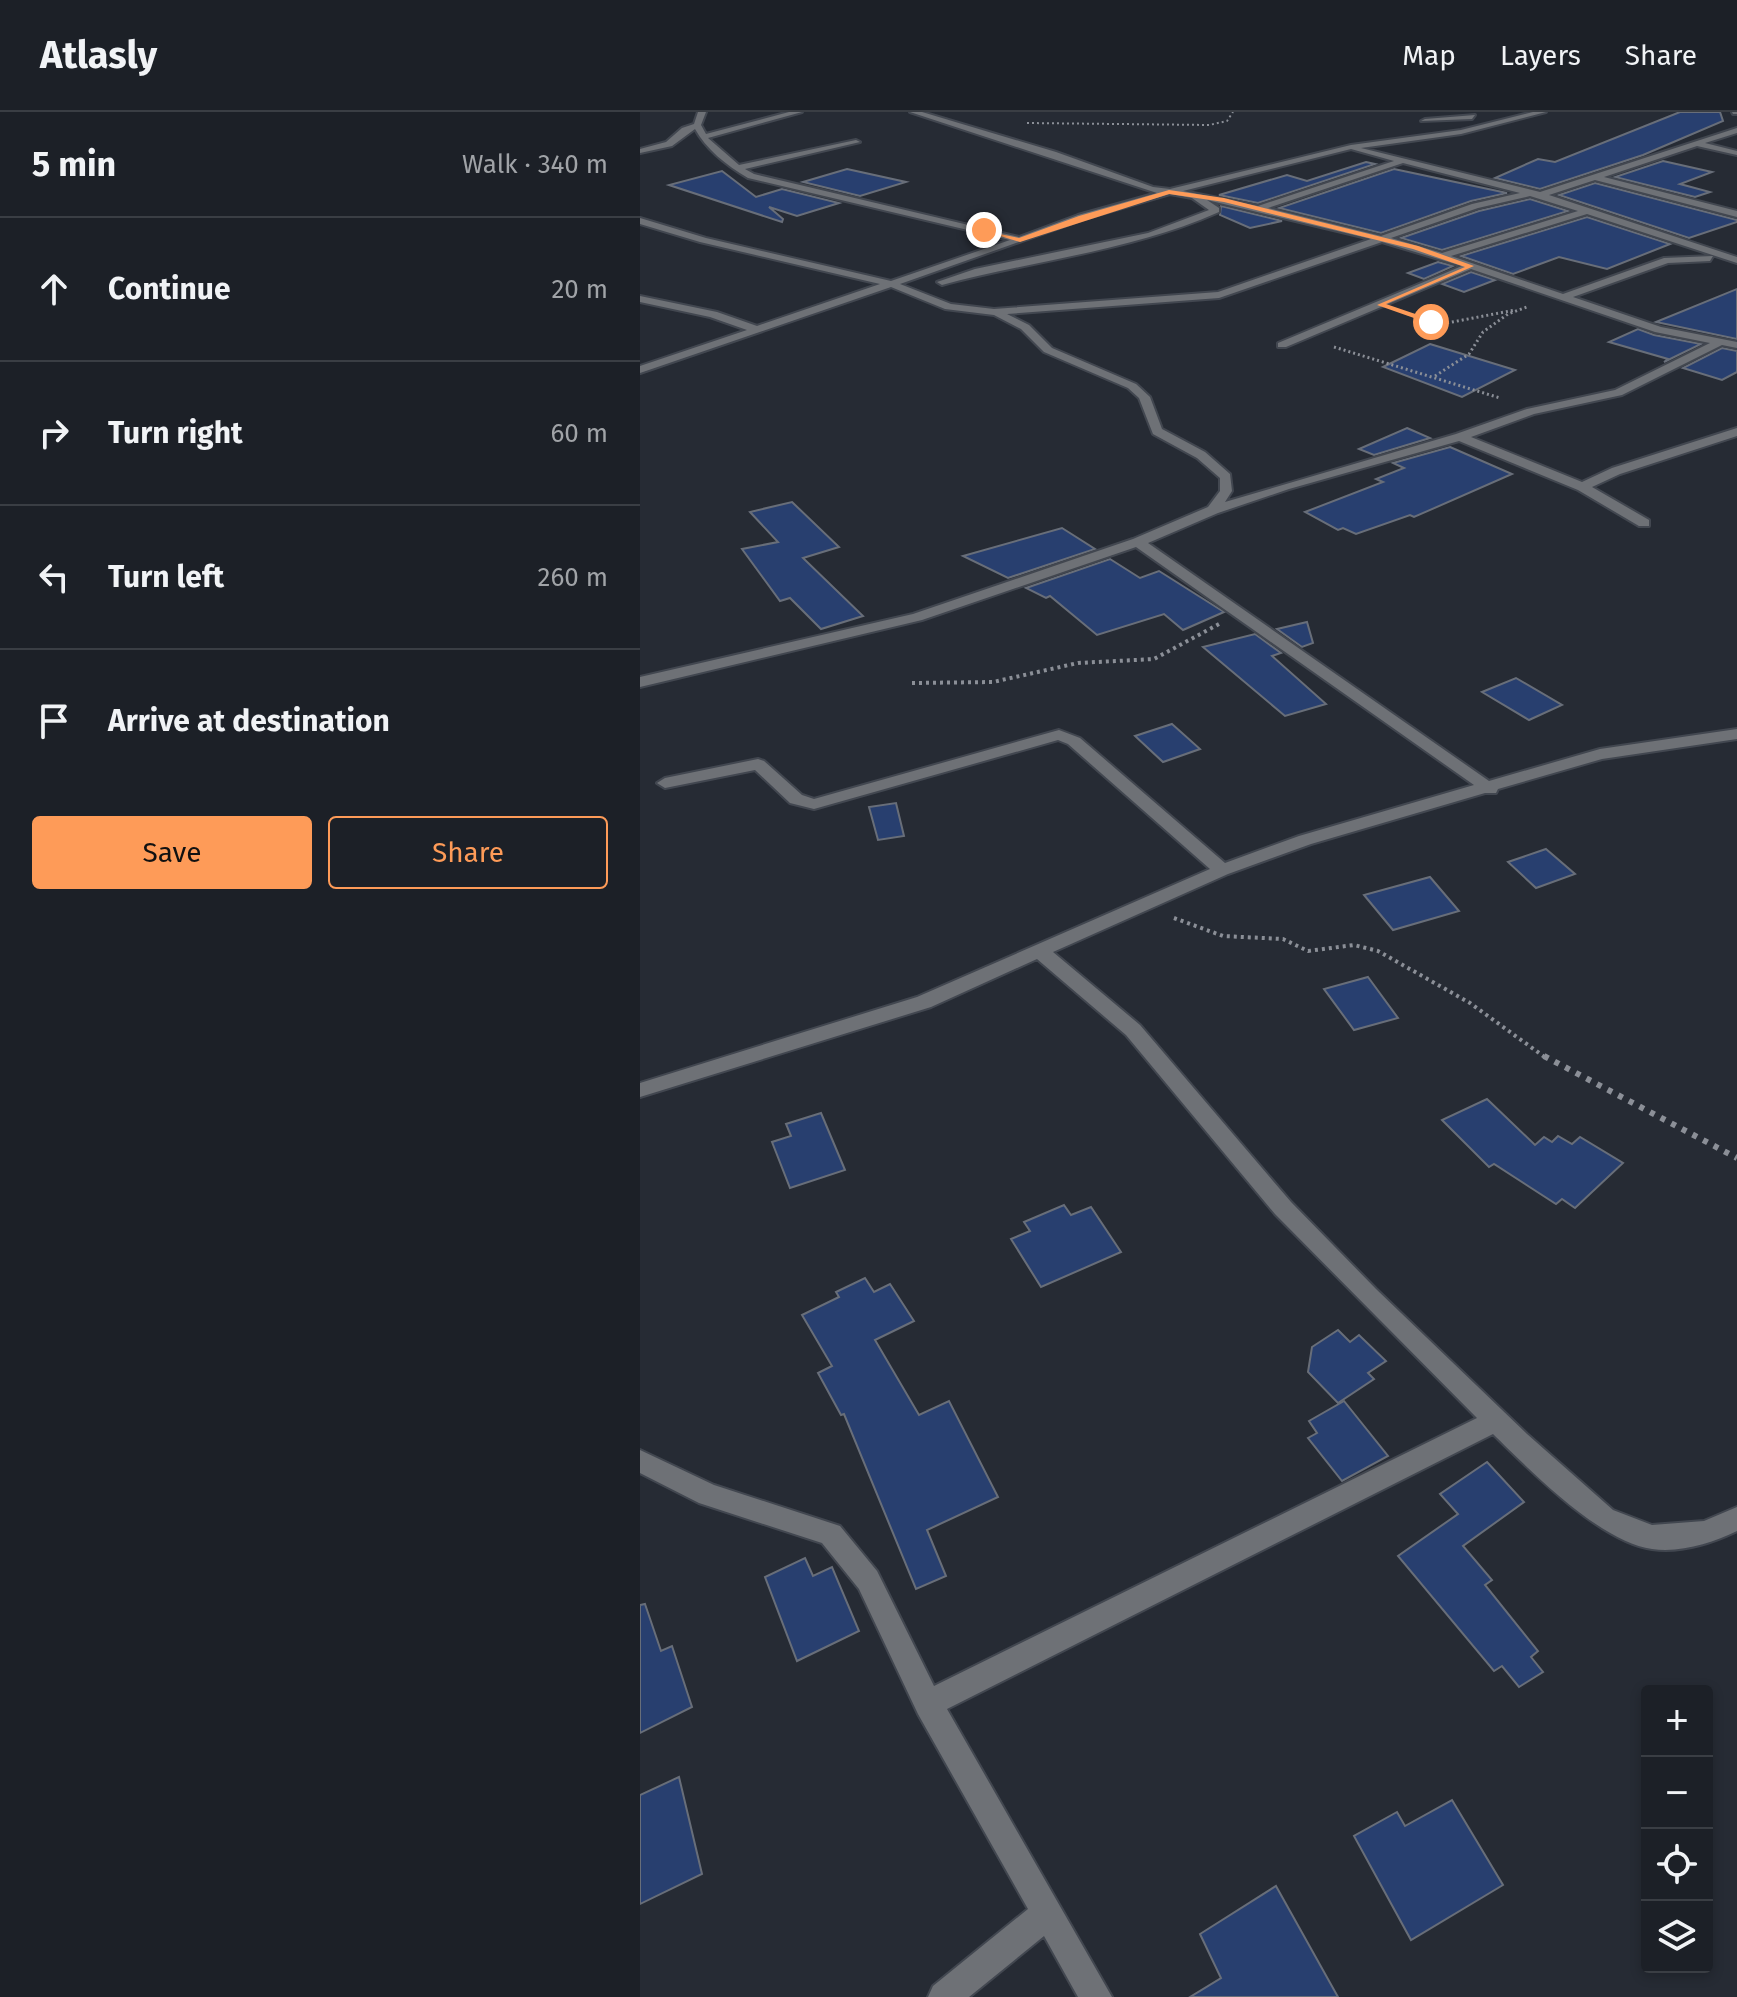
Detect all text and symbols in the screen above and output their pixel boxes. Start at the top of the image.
text: Atlasly [40,32,157,78]
text: Map [1402,39,1456,72]
text: Layers [1500,39,1581,72]
text: Share [1625,39,1697,72]
text: 5 min [32,144,116,185]
text: Walk · 340 m [462,149,608,180]
route end [966,212,1002,248]
icon: ahead [32,267,76,311]
text: Continue [108,271,231,307]
text: 20 m [551,274,608,305]
route start [1413,304,1449,340]
icon: right [32,411,76,455]
text: Turn right [108,415,243,451]
text: 60 m [550,418,608,449]
icon: left [32,555,76,599]
text: Turn left [108,559,224,595]
text: 260 m [538,562,608,593]
icon: arrive [32,699,76,743]
text: Arrive at destination [108,703,390,739]
button: Save [32,816,312,889]
button: Share [328,816,608,889]
map controls [1641,1685,1713,1973]
button: + [1641,1685,1713,1757]
button: − [1641,1757,1713,1829]
button: locate [1641,1829,1713,1901]
button: layers [1641,1901,1713,1973]

